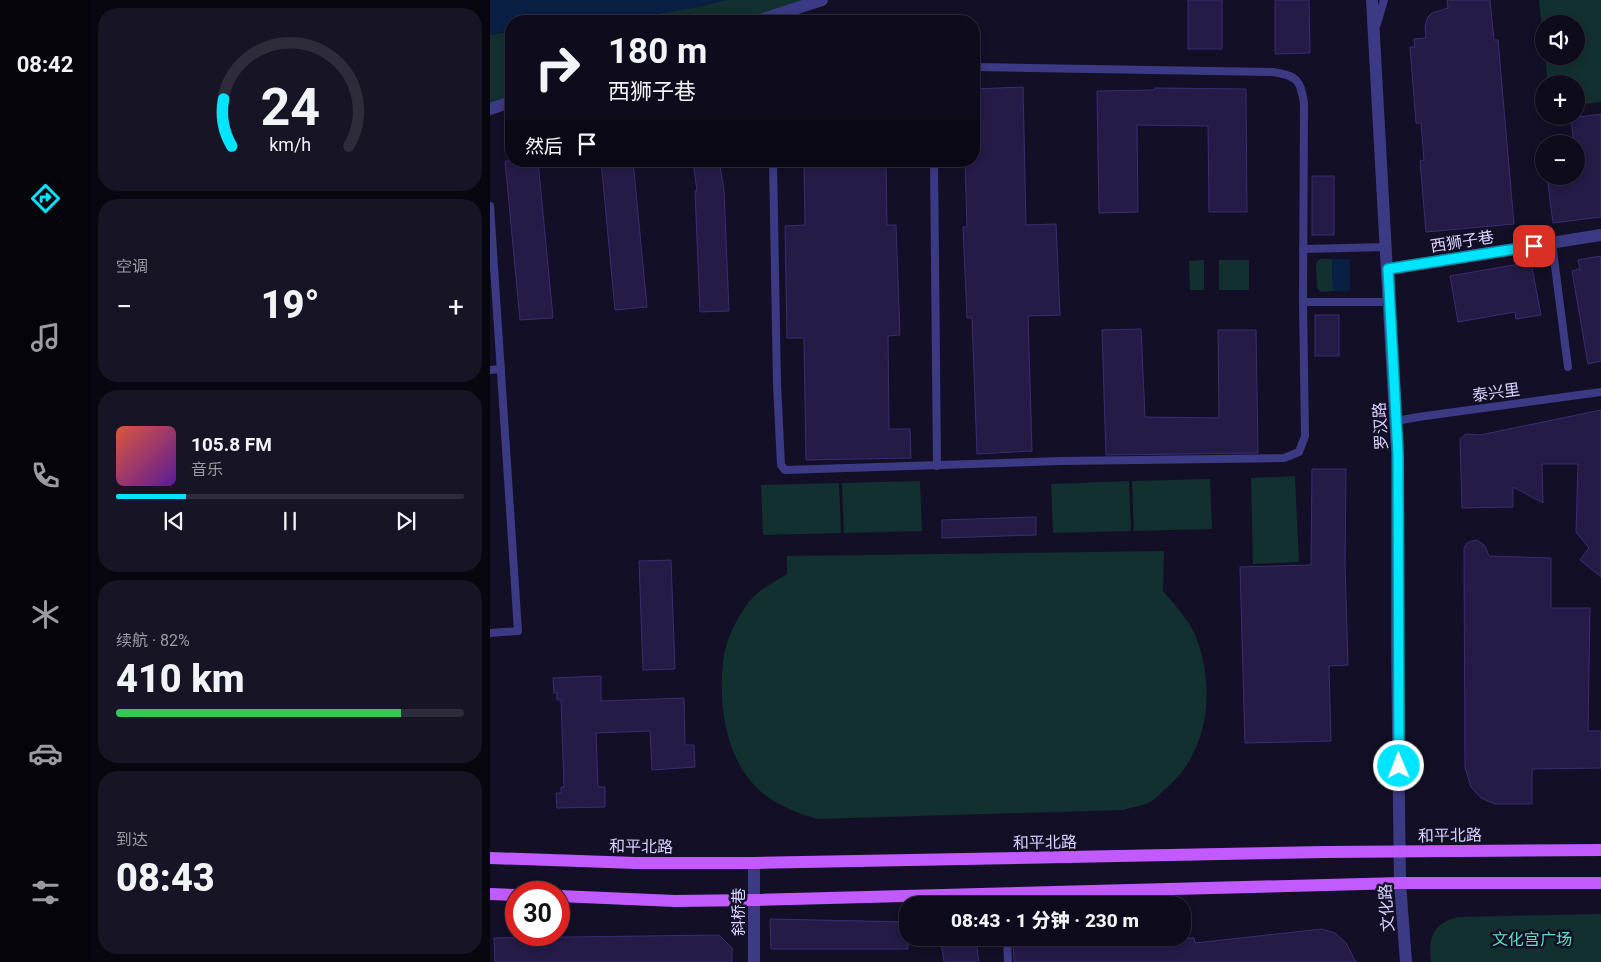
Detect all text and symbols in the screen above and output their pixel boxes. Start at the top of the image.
map controls [1535,15,1585,185]
button: sound [1535,15,1585,65]
text: 180 m [608,31,707,72]
icon: right [525,35,590,100]
text: 08:42 [17,52,73,77]
button: + [1535,75,1585,125]
text: 24 [260,77,320,138]
text: 西狮子巷 [608,79,696,104]
icon: arrive [573,130,601,158]
text: km/h [269,134,311,155]
text: 然后 [525,135,563,158]
button: − [1535,135,1585,185]
icon: directions [28,181,63,216]
pin [1513,225,1555,267]
street label: 西狮子巷 [1429,227,1495,256]
icon: arrive [1520,232,1548,260]
text: 空调 [116,257,148,276]
text: 19° [261,283,319,327]
text: − [116,290,132,323]
text: + [448,290,464,323]
icon: music [28,320,63,355]
street label: 泰兴里 [1471,380,1521,405]
street label: 罗汉路 [1370,402,1391,450]
text: 105.8 FM [191,433,272,456]
icon: phone [28,458,63,493]
text: 音乐 [191,460,223,479]
icon: previous [160,507,188,535]
icon: pause [276,507,304,535]
icon: next [392,507,420,535]
icon: climate [28,597,63,632]
text: 续航 · 82% [116,631,190,650]
text: 410 km [116,657,245,701]
icon: car [28,736,63,771]
position arrow [1372,739,1424,791]
street label: 和平北路 [1418,825,1482,846]
text: 到达 [116,830,148,849]
street label: 和平北路 [1013,832,1077,853]
street label: 和平北路 [609,836,673,857]
text: 08:43 [116,856,215,900]
icon: filters [28,875,63,910]
speed limit sign: 30 [505,881,570,946]
street label: 文化路 [1375,883,1398,933]
street label: 斜桥巷 [729,888,748,936]
text: 08:43 · 1 分钟 · 230 m [951,909,1139,932]
park label: 文化宫广场 [1492,930,1572,949]

